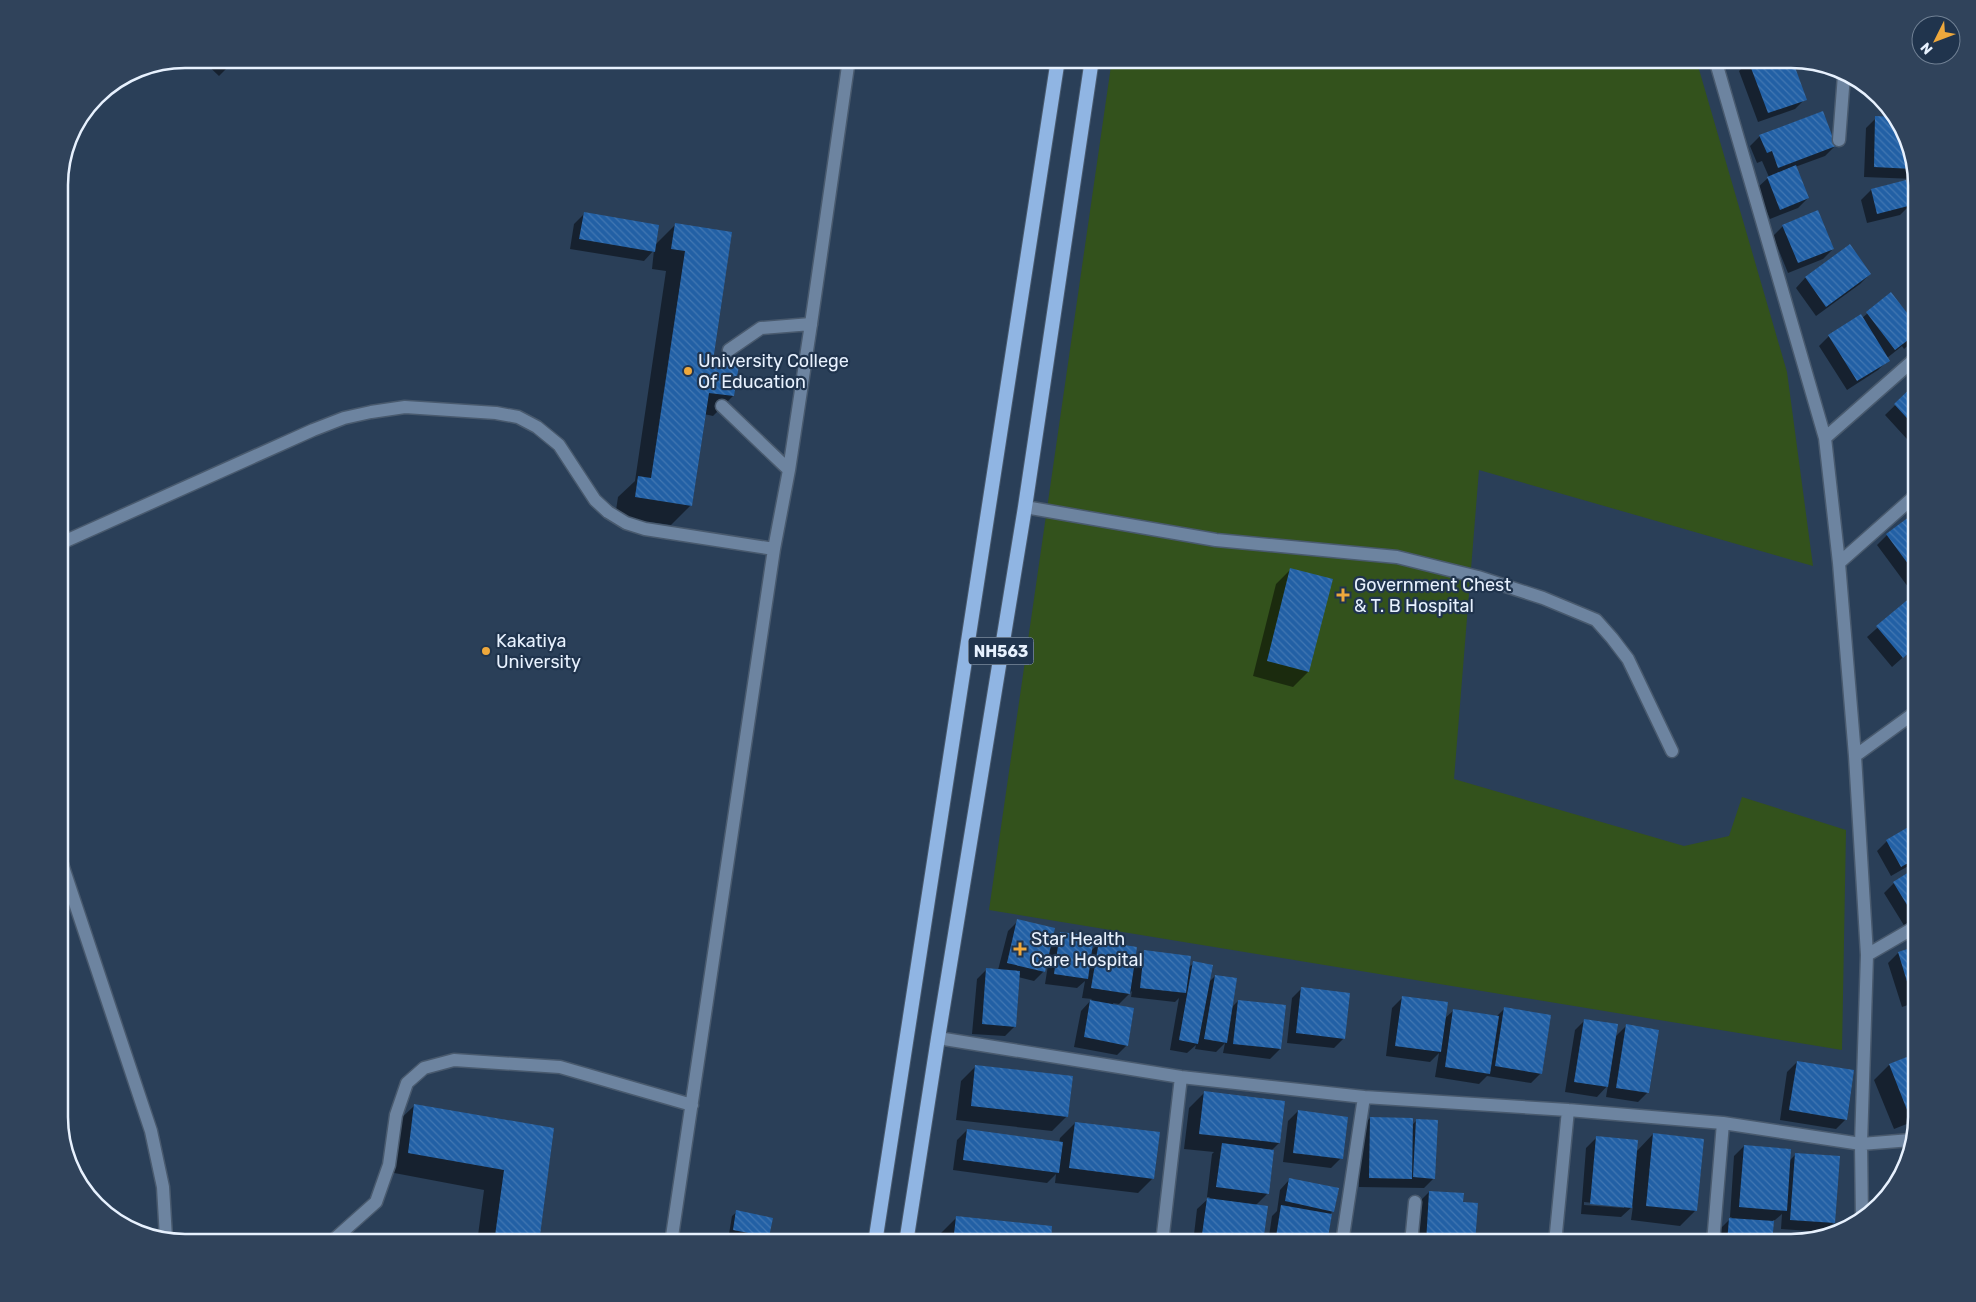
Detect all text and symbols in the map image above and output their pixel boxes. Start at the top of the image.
north arrow [1911,15,1961,65]
text: N [1917,39,1936,58]
place label: University College Of Education [698,350,849,393]
marker: University College Of Education [682,365,694,377]
place label: Government Chest & T. B Hospital [1354,574,1511,617]
marker: Government Chest & T. B Hospital [1336,588,1350,602]
place label: Kakatiya University [496,630,581,673]
road number: NH563 [968,637,1034,664]
marker: Kakatiya University [480,645,492,657]
place label: Star Health Care Hospital [1031,928,1143,971]
marker: Star Health Care Hospital [1013,942,1027,956]

